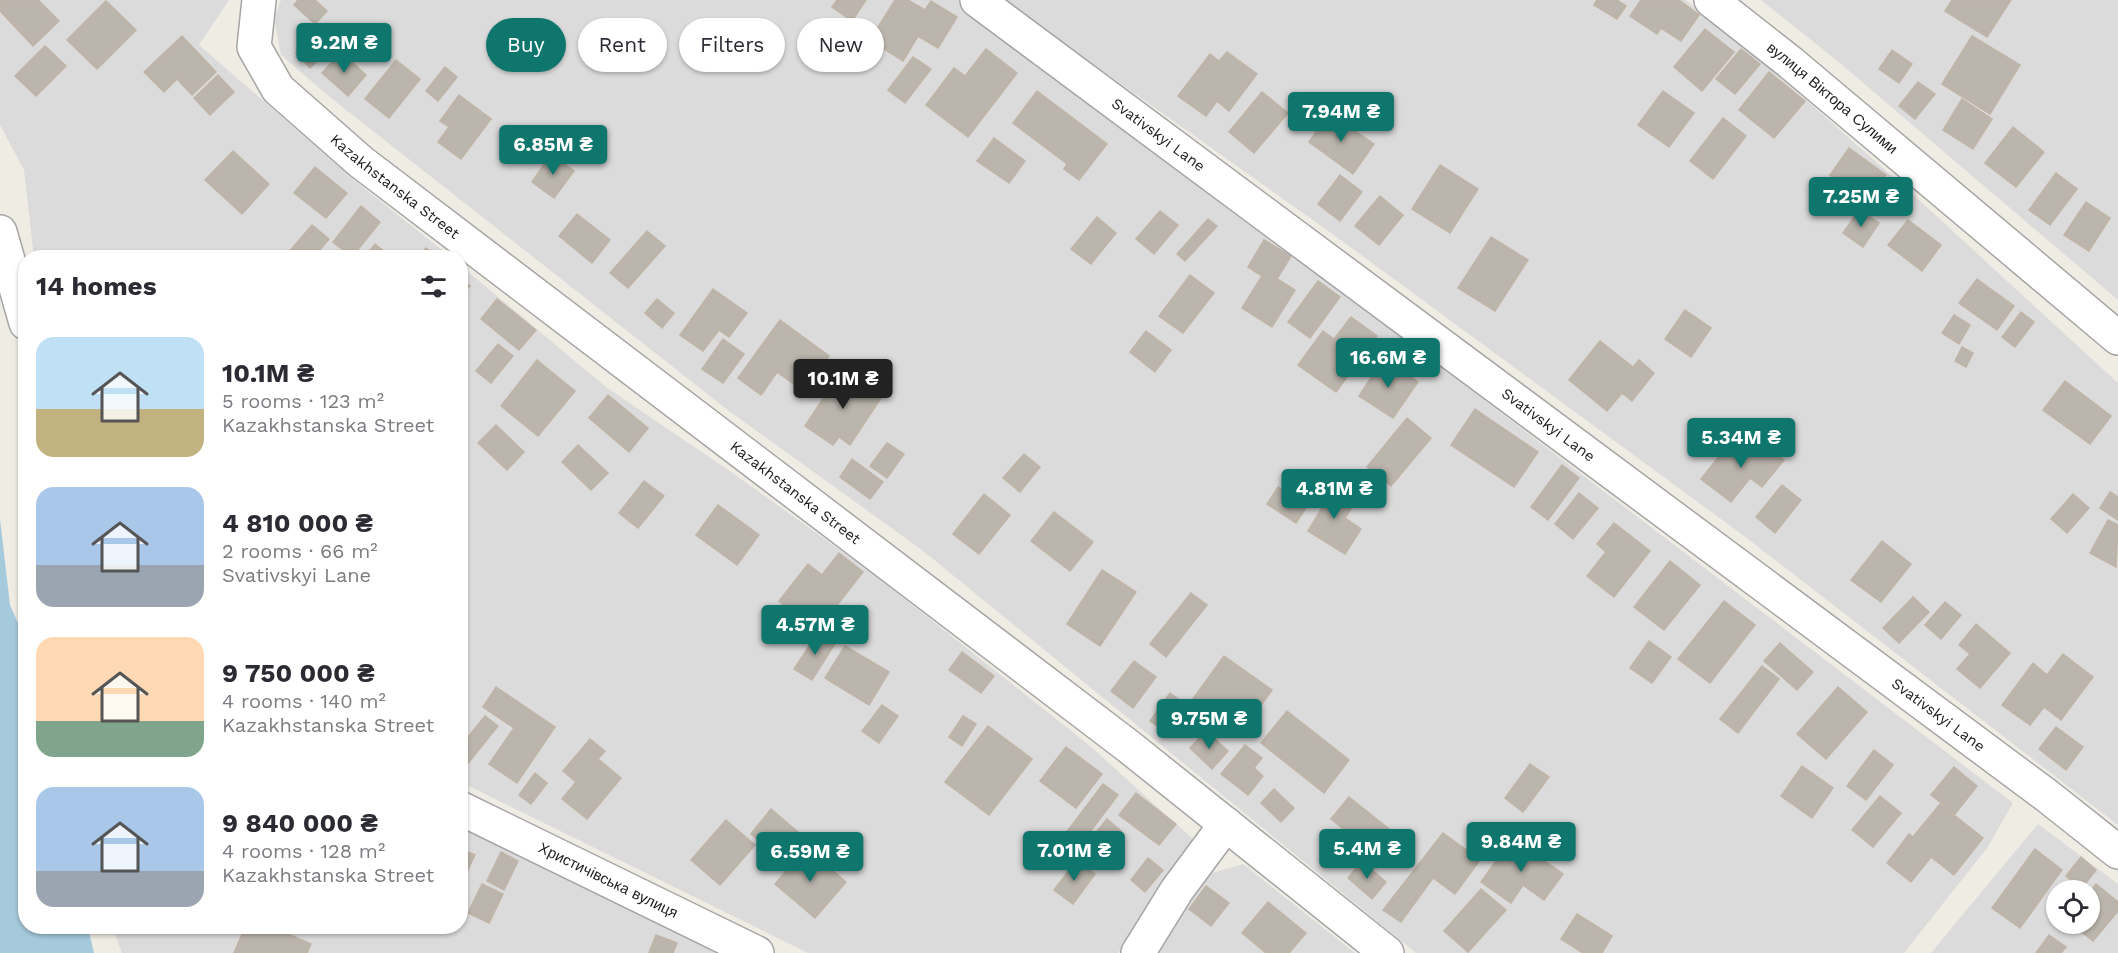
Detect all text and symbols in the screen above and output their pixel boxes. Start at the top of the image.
chip: Buy [486,18,566,72]
chip: Rent [578,18,667,72]
chip: Filters [679,18,785,72]
chip: New [797,18,884,72]
pin: 9.2M ₴ [295,23,393,74]
text: 9.2M ₴ [310,30,378,54]
street label: вулиця Віктора Сулими [1763,39,1901,158]
pin: 7.94M ₴ [1286,92,1396,143]
street label: Svativskyi Lane [1108,94,1209,176]
text: 7.94M ₴ [1302,99,1380,123]
pin: 6.85M ₴ [498,125,608,176]
street label: Kazakhstanska Street [327,130,464,243]
text: 6.85M ₴ [513,132,593,156]
pin: 7.25M ₴ [1806,177,1916,228]
text: 7.25M ₴ [1823,184,1899,208]
icon: filters [417,270,450,303]
text: 14 homes [36,271,157,301]
pin: 16.6M ₴ [1333,338,1443,389]
text: 16.6M ₴ [1350,345,1426,369]
text: 10.1M ₴ [222,358,314,388]
pin: 10.1M ₴ [788,359,898,410]
icon: home [84,361,156,433]
text: 10.1M ₴ [808,366,878,390]
street label: Svativskyi Lane [1498,384,1599,466]
text: 5 rooms · 123 m² [222,389,384,413]
text: Kazakhstanska Street [222,413,434,437]
pin: 5.34M ₴ [1686,418,1796,469]
text: 5.34M ₴ [1701,425,1781,449]
street label: Kazakhstanska Street [726,437,865,548]
pin: 4.81M ₴ [1279,469,1389,520]
text: 4.81M ₴ [1295,476,1373,500]
text: 4 810 000 ₴ [222,508,373,538]
icon: home [84,511,156,583]
text: 2 rooms · 66 m² [222,539,378,563]
text: Svativskyi Lane [222,563,371,587]
pin: 4.57M ₴ [760,605,870,656]
text: 4.57M ₴ [775,612,855,636]
text: 9 750 000 ₴ [222,658,375,688]
icon: home [84,661,156,733]
street label: Svativskyi Lane [1888,674,1989,756]
text: 4 rooms · 140 m² [222,689,386,713]
pin: 9.75M ₴ [1154,699,1264,750]
text: 9.75M ₴ [1171,706,1247,730]
text: Kazakhstanska Street [222,713,434,737]
text: 9 840 000 ₴ [222,808,378,838]
icon: home [84,811,156,883]
pin: 9.84M ₴ [1466,822,1576,873]
pin: 5.4M ₴ [1318,829,1416,880]
text: 9.84M ₴ [1481,829,1561,853]
pin: 7.01M ₴ [1019,831,1129,882]
pin: 6.59M ₴ [755,832,865,883]
text: 5.4M ₴ [1333,836,1401,860]
text: 7.01M ₴ [1037,838,1111,862]
text: 4 rooms · 128 m² [222,839,385,863]
street label: Христичівська вулиця [536,839,681,922]
text: 6.59M ₴ [770,839,850,863]
text: Kazakhstanska Street [222,863,434,887]
map controls [2046,880,2100,934]
button: locate [2046,880,2100,934]

